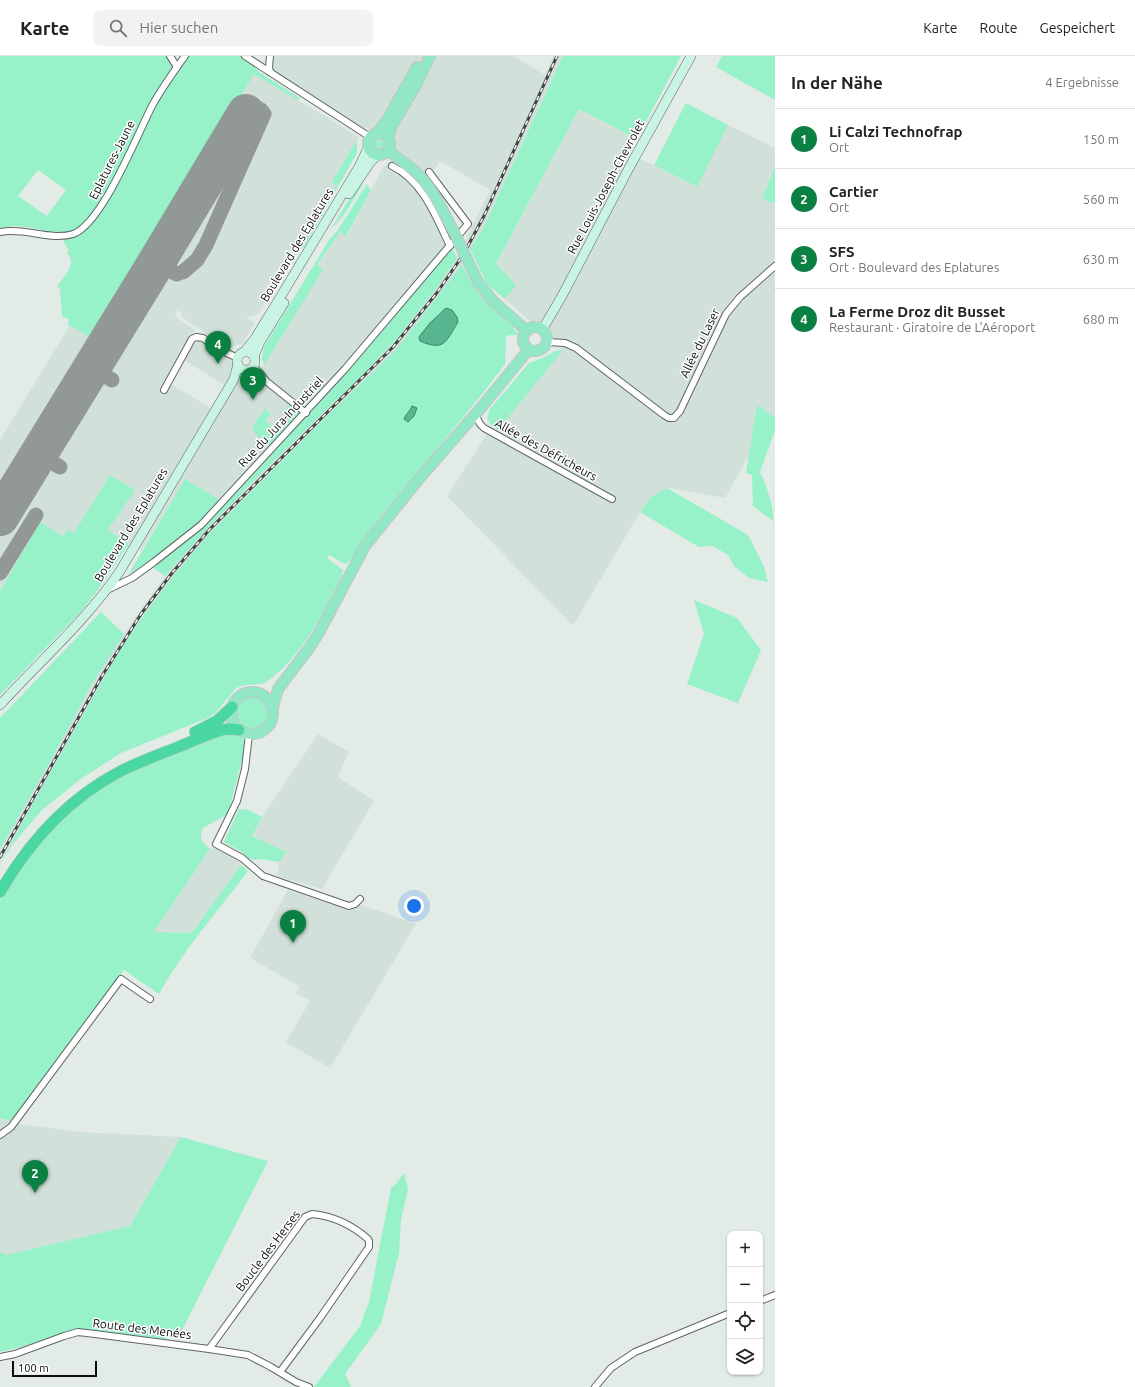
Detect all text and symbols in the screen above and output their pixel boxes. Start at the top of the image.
search box [93,10,373,46]
text: Karte [20,17,69,39]
icon: search [107,17,129,39]
text: Hier suchen [139,19,218,36]
text: Karte [923,20,957,36]
text: Route [979,20,1018,36]
text: Gespeichert [1040,20,1115,36]
text: In der Nähe [791,73,883,92]
text: 4 Ergebnisse [1045,75,1119,89]
street label: Rue Louis-Joseph-Chevrolet [565,117,647,256]
street label: Eplatures-Jaune [86,118,137,201]
text: Li Calzi Technofrap [829,123,963,140]
text: 1 [800,132,808,146]
text: 150 m [1083,132,1119,146]
text: Ort [829,140,849,154]
text: Cartier [829,183,878,200]
street label: Boulevard des Eplatures [257,186,336,304]
text: 2 [800,192,808,206]
text: 560 m [1083,192,1119,206]
text: Ort [829,200,849,214]
text: SFS [829,243,854,260]
text: 3 [800,252,808,266]
text: 630 m [1083,252,1119,266]
text: Ort · Boulevard des Eplatures [829,260,999,274]
text: La Ferme Droz dit Busset [829,303,1005,320]
street label: Allée du Laser [677,306,722,380]
text: 4 [800,312,808,326]
text: 680 m [1083,312,1119,326]
text: Restaurant · Giratoire de L'Aéroport [829,320,1035,334]
pin: 4 [205,331,231,364]
pin: 3 [240,367,266,400]
street label: Rue du Jura-Industriel [236,374,326,469]
street label: Allée des Défricheurs [493,416,599,483]
street label: Boulevard des Eplatures [91,466,170,584]
your location [404,896,424,916]
pin: 1 [280,910,306,943]
pin: 2 [22,1160,48,1193]
street label: Boucle des Herses [233,1208,302,1294]
map controls [727,1231,763,1375]
button: + [727,1231,763,1267]
button: − [727,1267,763,1303]
button: locate [727,1303,763,1339]
street label: Route des Menées [92,1316,192,1341]
button: layers [727,1339,763,1375]
scale bar [12,1359,97,1378]
text: 100 m [18,1362,49,1374]

